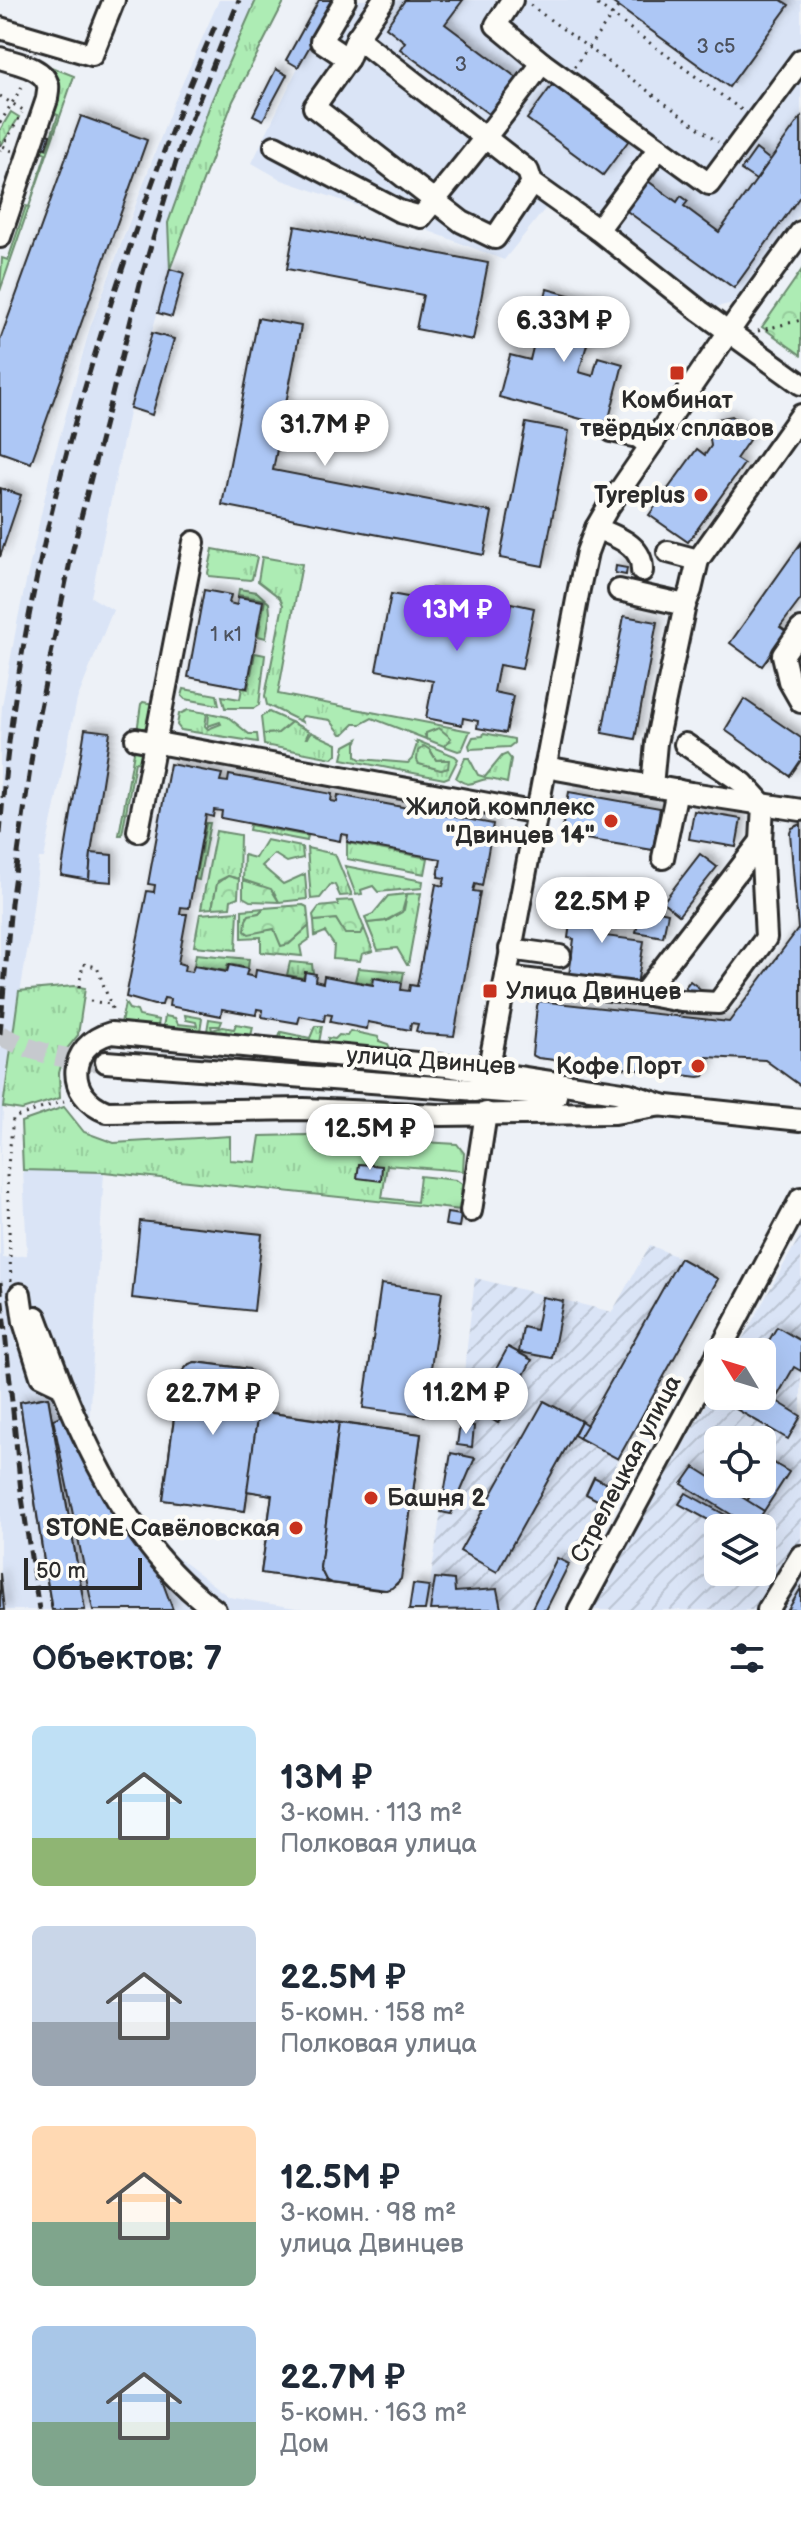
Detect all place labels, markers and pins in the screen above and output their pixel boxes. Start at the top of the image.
pin: 6.33M ₽ [490,296,638,364]
marker: Комбинат твёрдых сплавов [668,364,686,382]
place label: Комбинат твёрдых сплавов [580,386,774,443]
pin: 31.7M ₽ [251,400,399,468]
place label: Tyreplus [594,481,685,510]
marker: Tyreplus [692,486,710,504]
pin: 13M ₽ [401,585,513,653]
place label: Жилой комплекс "Двинцев 14" [406,793,595,850]
marker: Жилой комплекс "Двинцев 14" [602,812,620,830]
pin: 22.5M ₽ [528,877,676,945]
place label: Улица Двинцев [506,977,681,1006]
marker: Улица Двинцев [481,982,499,1000]
place label: Кофе Порт [556,1052,683,1081]
marker: Кофе Порт [689,1057,707,1075]
pin: 12.5M ₽ [296,1104,444,1172]
pin: 11.2M ₽ [392,1368,540,1436]
pin: 22.7M ₽ [139,1369,287,1437]
place label: Башня 2 [387,1484,486,1513]
marker: Башня 2 [362,1489,380,1507]
place label: STONE Савёловская [46,1514,280,1543]
marker: STONE Савёловская [287,1519,305,1537]

